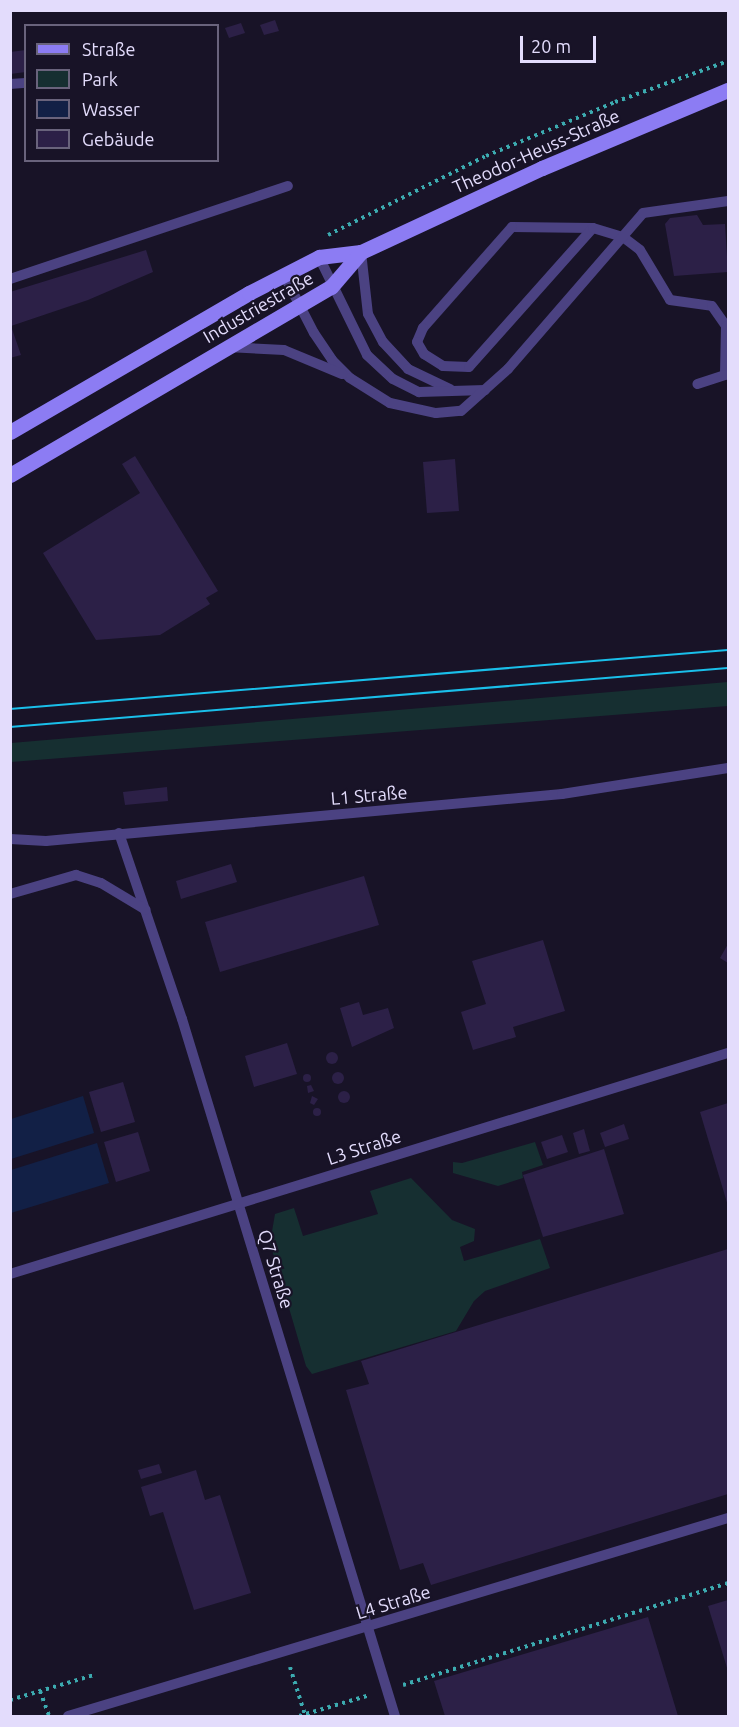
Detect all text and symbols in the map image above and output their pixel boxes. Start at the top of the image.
legend [24,24,219,162]
scale bar [523,24,600,62]
text: 20 m [531,36,571,56]
text: Straße [82,39,135,59]
text: Park [82,69,118,89]
text: Wasser [82,99,140,119]
street label: Theodor-Heuss-Straße [449,104,623,198]
text: Gebäude [82,129,154,149]
street label: Industriestraße [199,267,317,347]
street label: L1 Straße [330,781,408,809]
street label: L3 Straße [324,1125,404,1169]
street label: Q7 Straße [254,1227,298,1311]
street label: L4 Straße [353,1580,433,1624]

